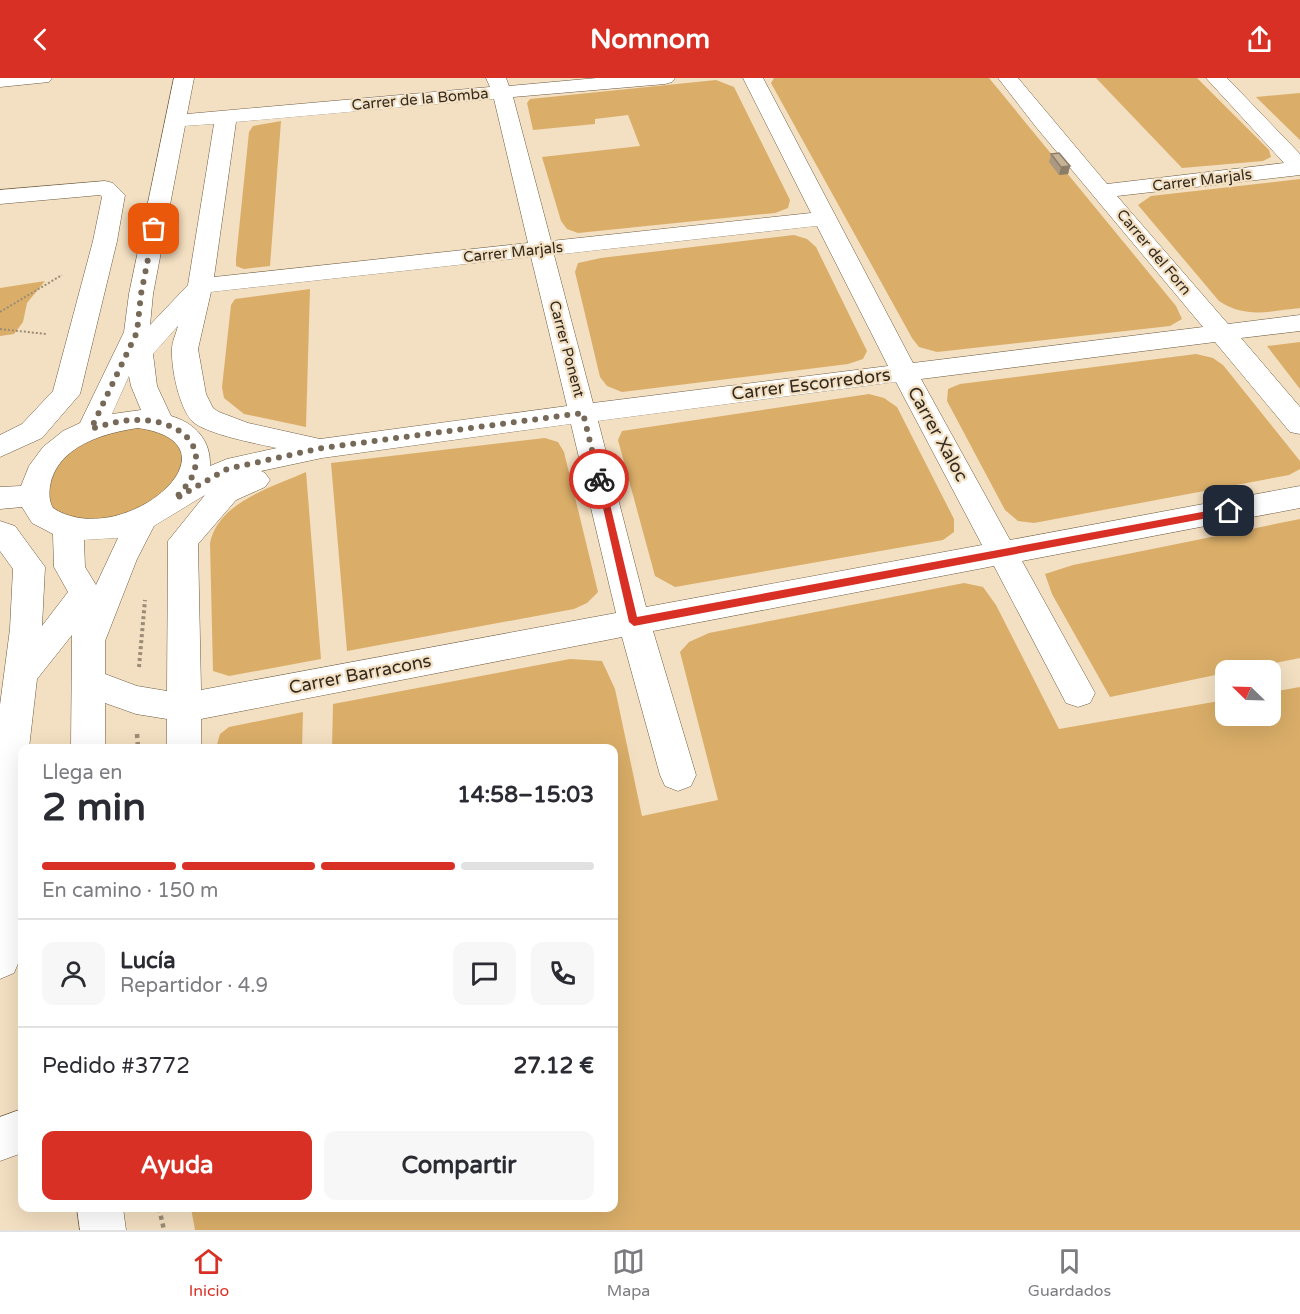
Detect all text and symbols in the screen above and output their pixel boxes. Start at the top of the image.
icon: back [24,23,57,56]
text: Nomnom [590,23,710,56]
icon: share [1243,23,1276,56]
street label: Carrer de la Bomba [351,84,489,114]
street label: Carrer Marjals [1151,165,1253,195]
pin [128,203,179,254]
street label: Carrer del Forn [1113,205,1195,299]
icon: bag [137,212,170,245]
street label: Carrer Marjals [462,238,564,266]
street label: Carrer Ponent [545,299,589,400]
street label: Carrer Escorredors [730,363,892,405]
street label: Carrer Xaloc [903,383,973,485]
courier [569,449,629,509]
icon: bike [583,463,616,496]
pin [1203,485,1254,536]
icon: home [1212,494,1245,527]
street label: Carrer Barracons [287,649,433,699]
north arrow [1215,660,1281,726]
map controls [1215,660,1281,726]
text: Llega en [42,761,122,785]
text: 14:58–15:03 [457,782,594,808]
text: 2 min [42,784,146,831]
text: En camino · 150 m [42,879,218,903]
button: person [42,942,105,1005]
button: chat [453,942,516,1005]
button: phone [531,942,594,1005]
text: Lucía [120,948,176,974]
text: Repartidor · 4.9 [120,974,268,998]
text: Pedido #3772 [42,1053,190,1079]
text: 27.12 € [513,1053,594,1079]
button: Ayuda [42,1131,312,1200]
button: Compartir [324,1131,594,1200]
tab: Inicio [189,1245,229,1301]
tab: Mapa [607,1245,650,1301]
tab: Guardados [1028,1245,1111,1301]

